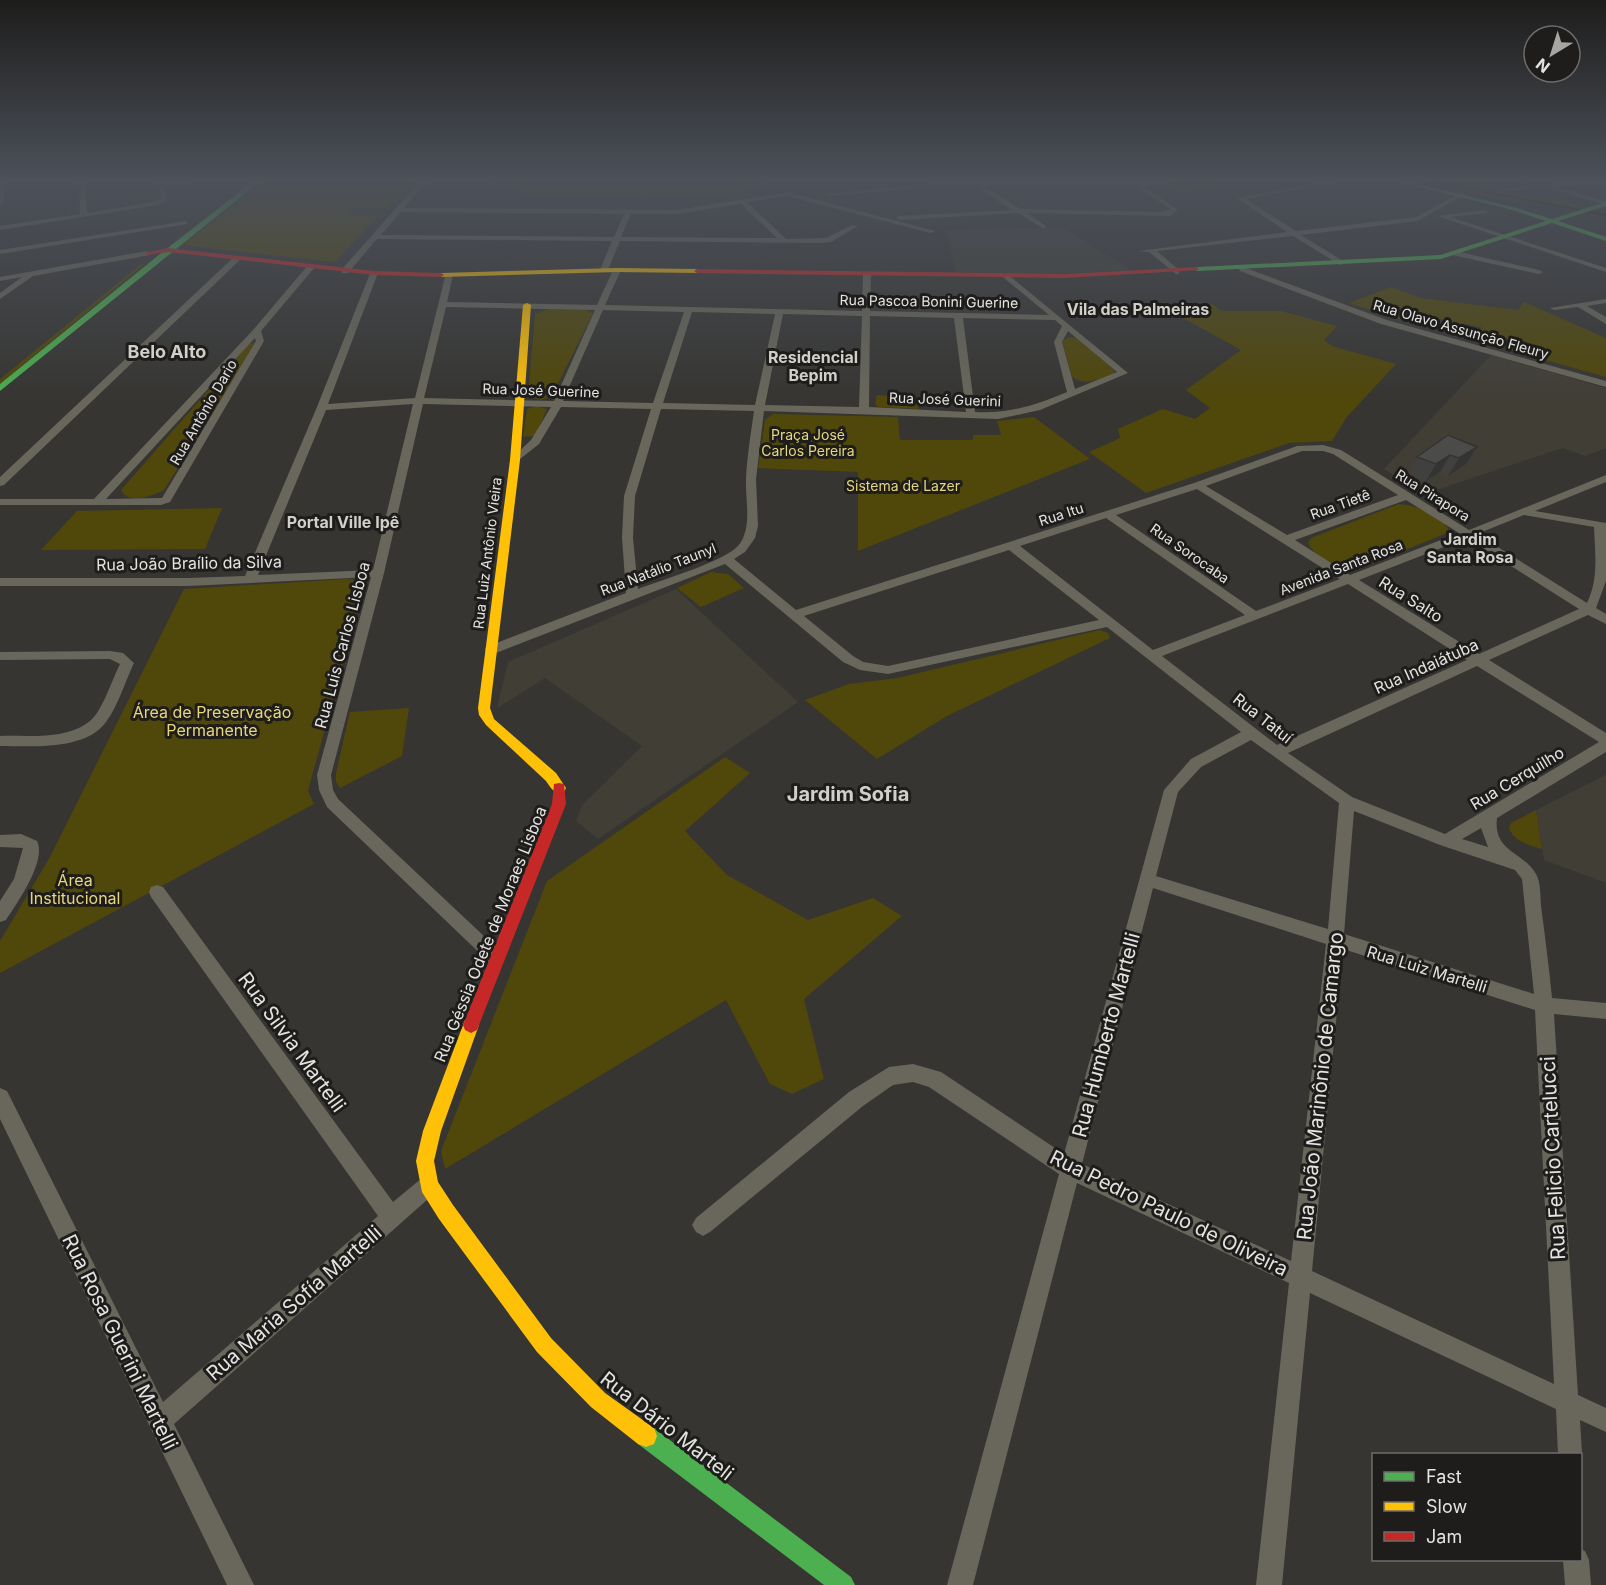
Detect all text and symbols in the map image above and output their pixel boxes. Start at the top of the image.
north arrow [1522,24,1582,84]
text: N [1532,54,1554,77]
street label: Rua Pascoa Bonini Guerine [840,291,1018,311]
street label: Rua Olavo Assunção Fleury [1371,296,1551,362]
district label: Vila das Palmeiras [1067,299,1209,319]
district label: Belo Alto [128,341,206,362]
district label: Residencial Bepim [768,347,858,385]
street label: Rua Antônio Dario [166,356,240,468]
street label: Rua José Guerine [482,379,600,401]
street label: Rua José Guerini [889,389,1001,409]
park label: Praça José Carlos Pereira [761,426,855,459]
street label: Rua Pirapora [1393,465,1473,525]
street label: Rua Luiz Antônio Vieira [469,476,505,630]
park label: Sistema de Lazer [846,477,960,494]
street label: Rua Tietê [1308,485,1372,523]
street label: Rua Itu [1037,499,1085,529]
district label: Portal Ville Ipê [287,512,399,532]
street label: Rua Sorocaba [1147,520,1233,586]
district label: Jardim Santa Rosa [1426,529,1514,567]
street label: Avenida Santa Rosa [1277,536,1405,598]
street label: Rua Natálio Taunyl [598,539,718,599]
street label: Rua João Braílio da Silva [96,551,282,575]
street label: Rua Luis Carlos Lisboa [310,559,374,731]
street label: Rua Salto [1375,572,1447,626]
street label: Rua Indaiátuba [1371,634,1481,698]
street label: Rua Tatuí [1229,689,1297,747]
park label: Área de Preservação Permanente [133,702,291,740]
street label: Rua Cerquilho [1466,742,1568,814]
district label: Jardim Sofia [787,782,909,806]
street label: Rua Géssia Odete de Moraes Lisboa [429,803,551,1065]
park label: Área Institucional [30,870,120,908]
street label: Rua Humberto Martelli [1067,930,1145,1140]
street label: Rua João Marinônio de Camargo [1292,931,1348,1241]
street label: Rua Luiz Martelli [1364,941,1490,997]
street label: Rua Silvia Martelli [233,967,351,1117]
street label: Rua Felicio Cartelucci [1536,1056,1570,1260]
street label: Rua Pedro Paulo de Oliveira [1046,1145,1292,1281]
street label: Rua Maria Sofía Martelli [202,1220,386,1386]
street label: Rua Rosa Guerini Martelli [57,1230,183,1454]
street label: Rua Dário Marteli [596,1367,738,1485]
legend [1372,1453,1582,1561]
text: Fast [1426,1466,1462,1487]
text: Slow [1426,1496,1467,1517]
text: Jam [1426,1526,1462,1547]

